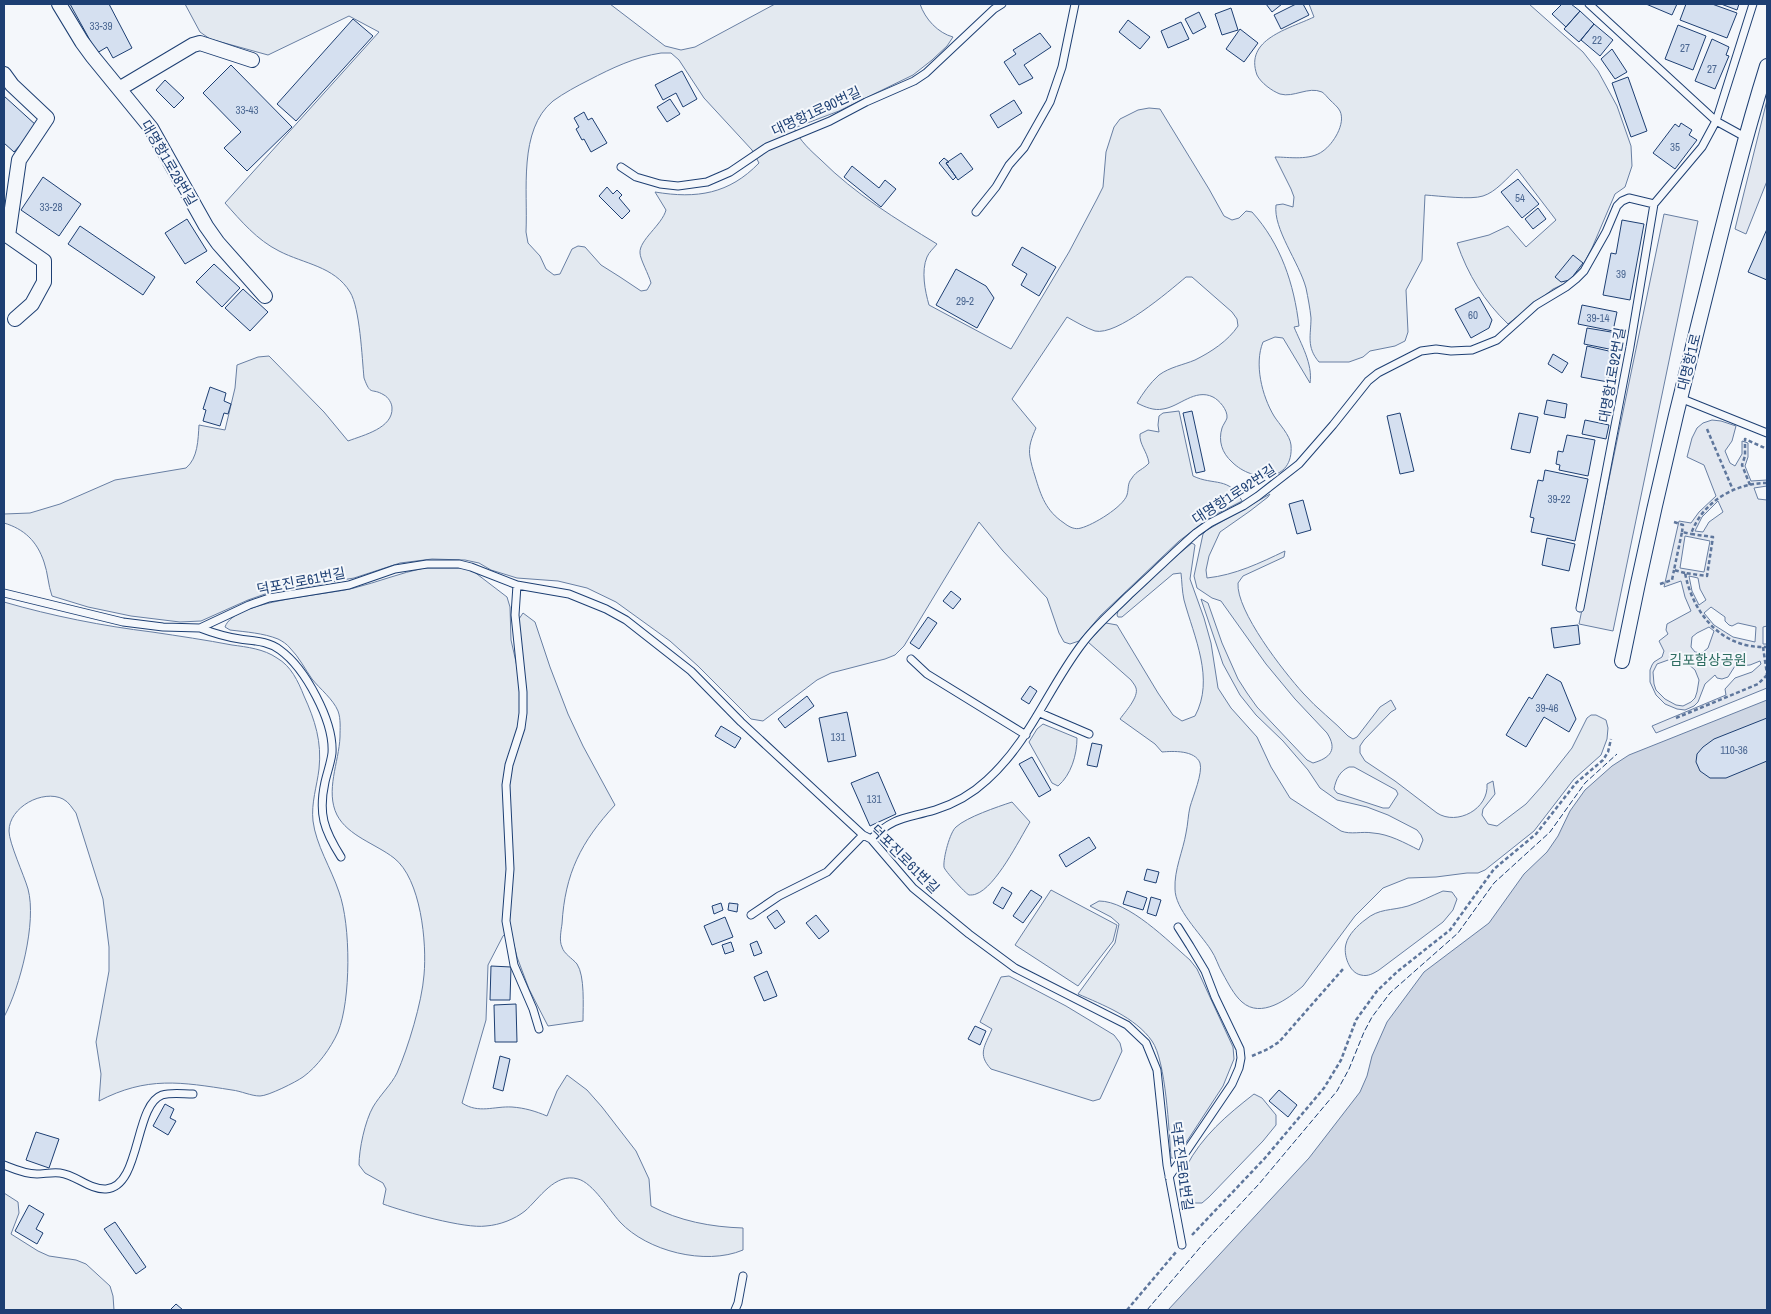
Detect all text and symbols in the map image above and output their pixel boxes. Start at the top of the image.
house number: 33-39 [89,19,113,33]
house number: 22 [1592,33,1602,47]
house number: 27 [1680,41,1690,55]
house number: 27 [1707,62,1717,76]
street label: 대명항1로90번길 [768,82,864,140]
house number: 33-43 [235,103,259,117]
street label: 대명항1로28번길 [137,117,201,209]
house number: 35 [1670,140,1680,154]
house number: 54 [1515,191,1525,205]
house number: 33-28 [39,200,63,214]
house number: 39 [1616,267,1626,281]
house number: 29-2 [956,294,974,308]
house number: 60 [1468,308,1478,322]
house number: 39-14 [1586,311,1610,325]
street label: 대명항1로92번길 [1595,326,1629,424]
street label: 대명항1로 [1673,332,1705,392]
street label: 대명항1로92번길 [1189,460,1279,528]
house number: 39-22 [1547,492,1571,506]
street label: 덕포진로61번길 [255,564,347,598]
park label: 김포함상공원 [1669,651,1747,669]
house number: 39-46 [1535,701,1559,715]
house number: 131 [830,730,846,744]
house number: 110-36 [1720,743,1748,757]
house number: 131 [866,792,882,806]
street label: 덕포진로61번길 [867,821,943,897]
street label: 덕포진로61번길 [1167,1120,1197,1212]

